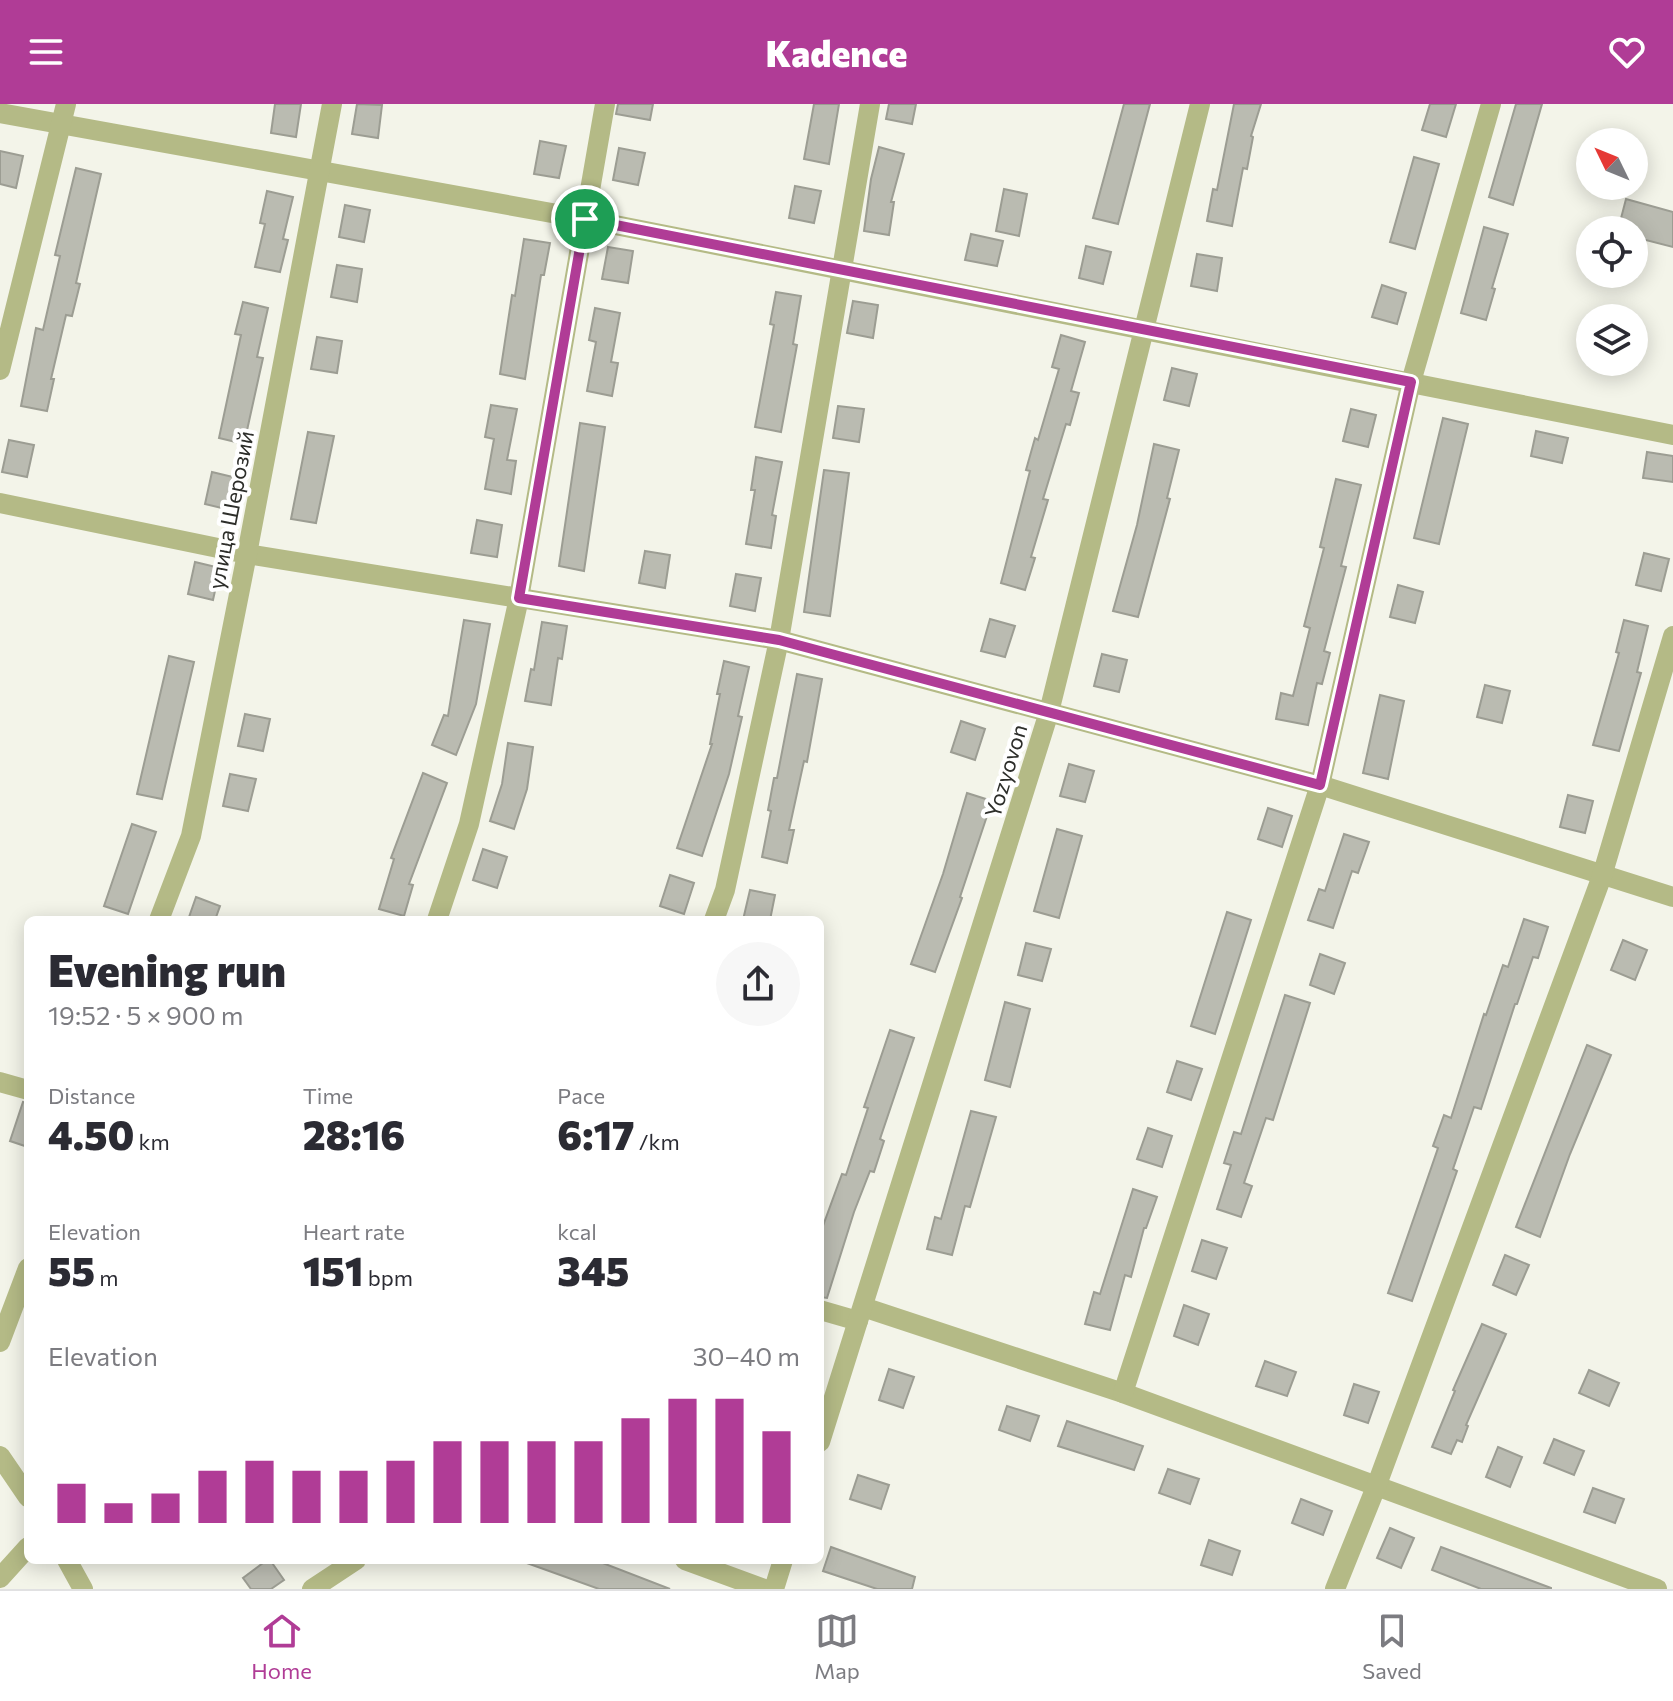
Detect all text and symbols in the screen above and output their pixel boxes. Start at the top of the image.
icon: menu [24,30,68,74]
text: Kadence [766,30,907,74]
icon: heart [1605,30,1649,74]
north arrow [1576,128,1648,200]
map controls [1576,128,1648,376]
pin [551,185,619,253]
icon: arrive [563,197,607,241]
button: locate [1576,216,1648,288]
button: layers [1576,304,1648,376]
street label: улица Шерозий [202,428,259,591]
street label: Yozyovon [978,721,1033,821]
text: Evening run [48,942,286,996]
button: share [716,942,800,1026]
text: 19:52 · 5 × 900 m [48,999,243,1030]
text: Distance [48,1082,135,1109]
text: Time [303,1082,353,1109]
text: Pace [557,1082,605,1109]
text: 4.50 [48,1109,134,1158]
text: 28:16 [303,1109,405,1158]
text: 6:17 [557,1109,635,1158]
text: km [134,1128,170,1155]
text: /km [635,1128,680,1155]
text: Elevation [48,1218,141,1245]
text: Heart rate [303,1218,405,1245]
text: kcal [557,1218,597,1245]
text: 55 [48,1245,95,1294]
text: 151 [303,1245,364,1294]
text: 345 [557,1245,629,1294]
text: m [95,1264,118,1291]
text: bpm [364,1264,413,1291]
text: Elevation [48,1340,158,1371]
text: 30–40 m [693,1340,800,1371]
tab: Home [251,1609,312,1684]
tab: Map [814,1609,860,1684]
tab: Saved [1362,1609,1422,1684]

